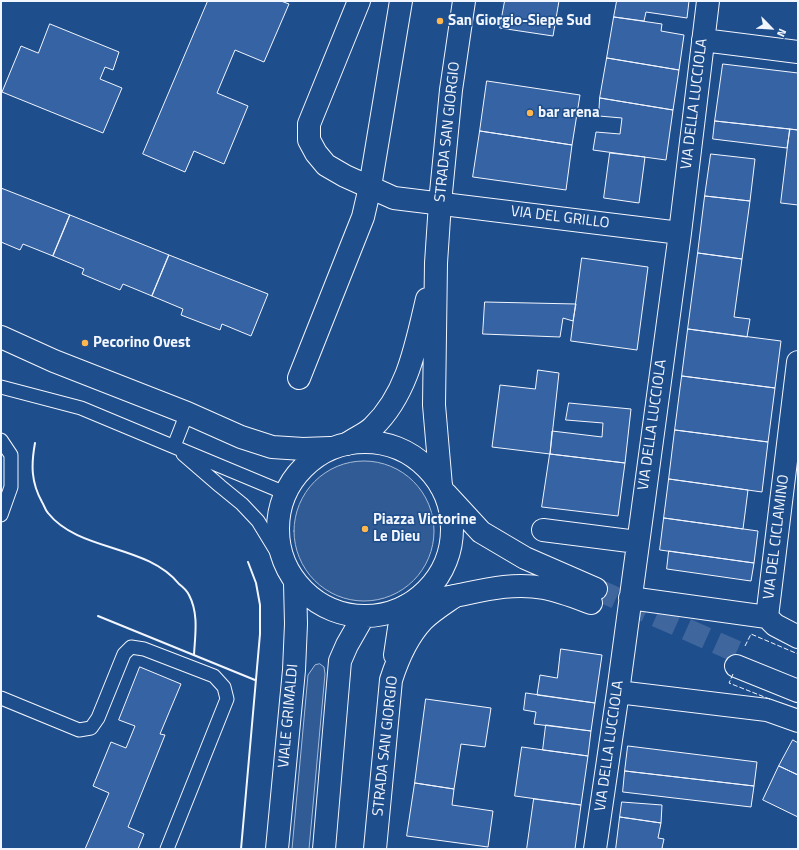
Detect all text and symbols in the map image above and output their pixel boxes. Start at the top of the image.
north arrow [751,8,791,48]
place label: San Giorgio-Siepe Sud [448,12,591,30]
marker: San Giorgio-Siepe Sud [435,16,445,26]
text: N [773,26,791,40]
street label: VIA DELLA LUCCIOLA [678,37,712,171]
street label: STRADA SAN GIORGIO [432,61,464,203]
place label: bar arena [538,104,600,122]
marker: bar arena [525,108,535,118]
street label: VIA DEL GRILLO [510,203,610,233]
place label: Pecorino Ovest [93,334,190,352]
marker: Pecorino Ovest [80,338,90,348]
street label: VIA DELLA LUCCIOLA [635,358,671,492]
street label: VIA DEL CICLAMINO [760,474,794,600]
place label: Piazza Victorine Le Dieu [373,511,476,546]
marker: Piazza Victorine Le Dieu [360,524,370,534]
street label: VIALE GRIMALDI [275,663,303,769]
street label: STRADA SAN GIORGIO [370,675,402,817]
street label: VIA DELLA LUCCIOLA [592,679,628,813]

